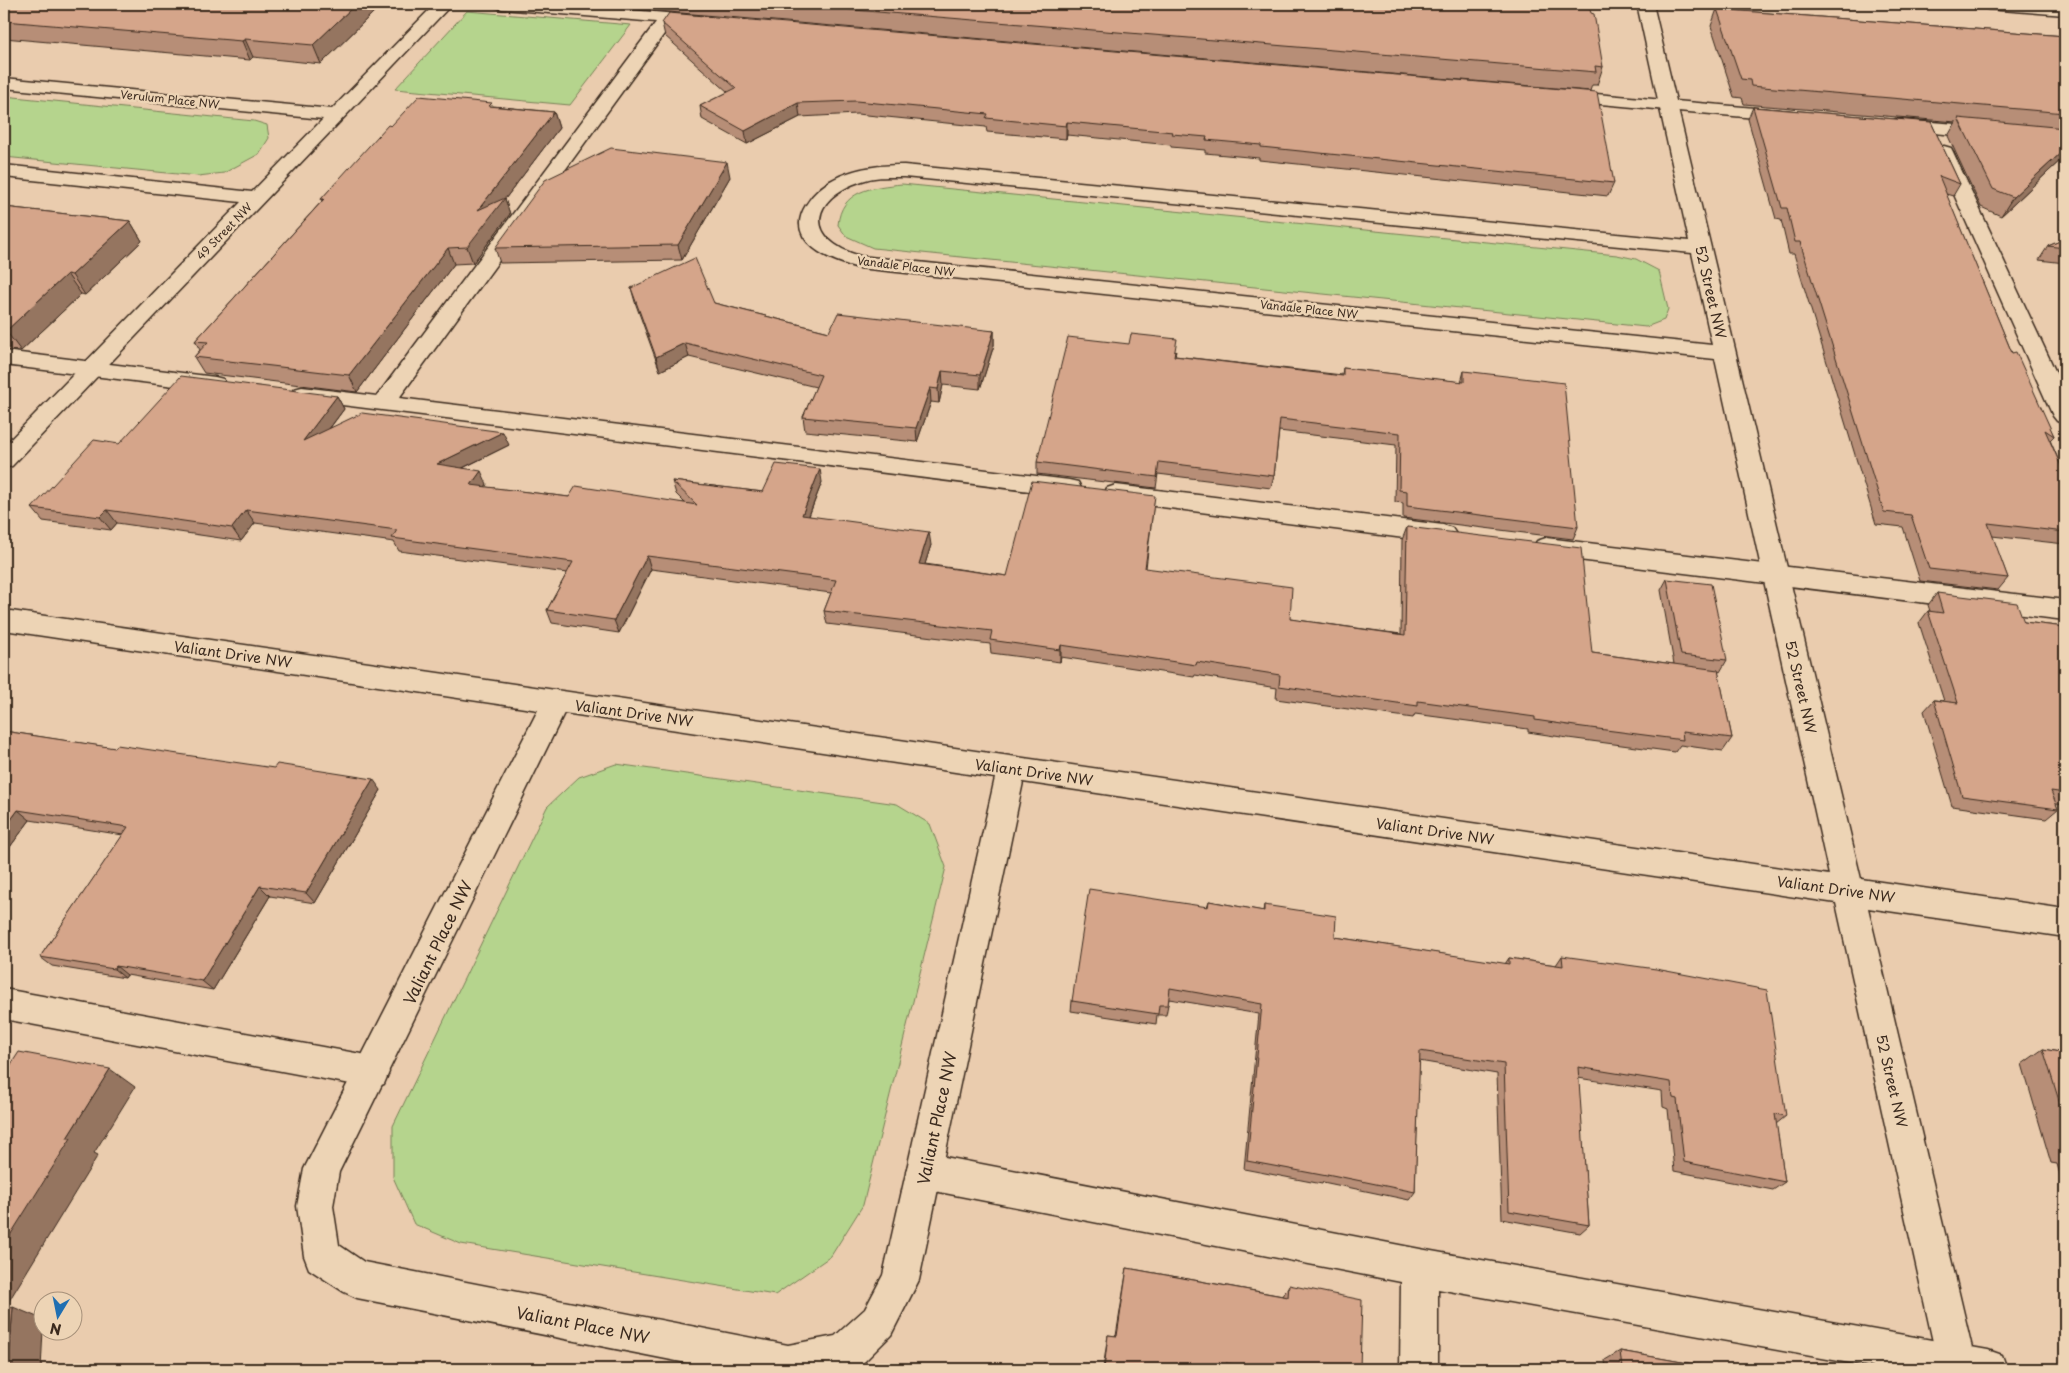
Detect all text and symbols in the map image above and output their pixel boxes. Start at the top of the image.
street label: Verulum Place NW [120,85,221,113]
street label: 49 Street NW [192,198,256,264]
street label: 52 Street NW [1690,243,1732,341]
street label: Vandale Place NW [856,252,956,280]
street label: Vandale Place NW [1259,295,1359,323]
street label: Valiant Drive NW [173,635,293,673]
street label: 52 Street NW [1780,638,1822,736]
street label: Valiant Drive NW [574,694,694,732]
street label: Valiant Drive NW [974,753,1094,791]
street label: Valiant Drive NW [1375,812,1495,850]
street label: Valiant Drive NW [1776,870,1896,908]
street label: Valiant Place NW [397,876,477,1008]
street label: 52 Street NW [1871,1032,1913,1130]
street label: Valiant Place NW [910,1049,962,1187]
north arrow [32,1290,82,1340]
street label: Valiant Place NW [514,1299,652,1349]
text: N [48,1318,63,1341]

